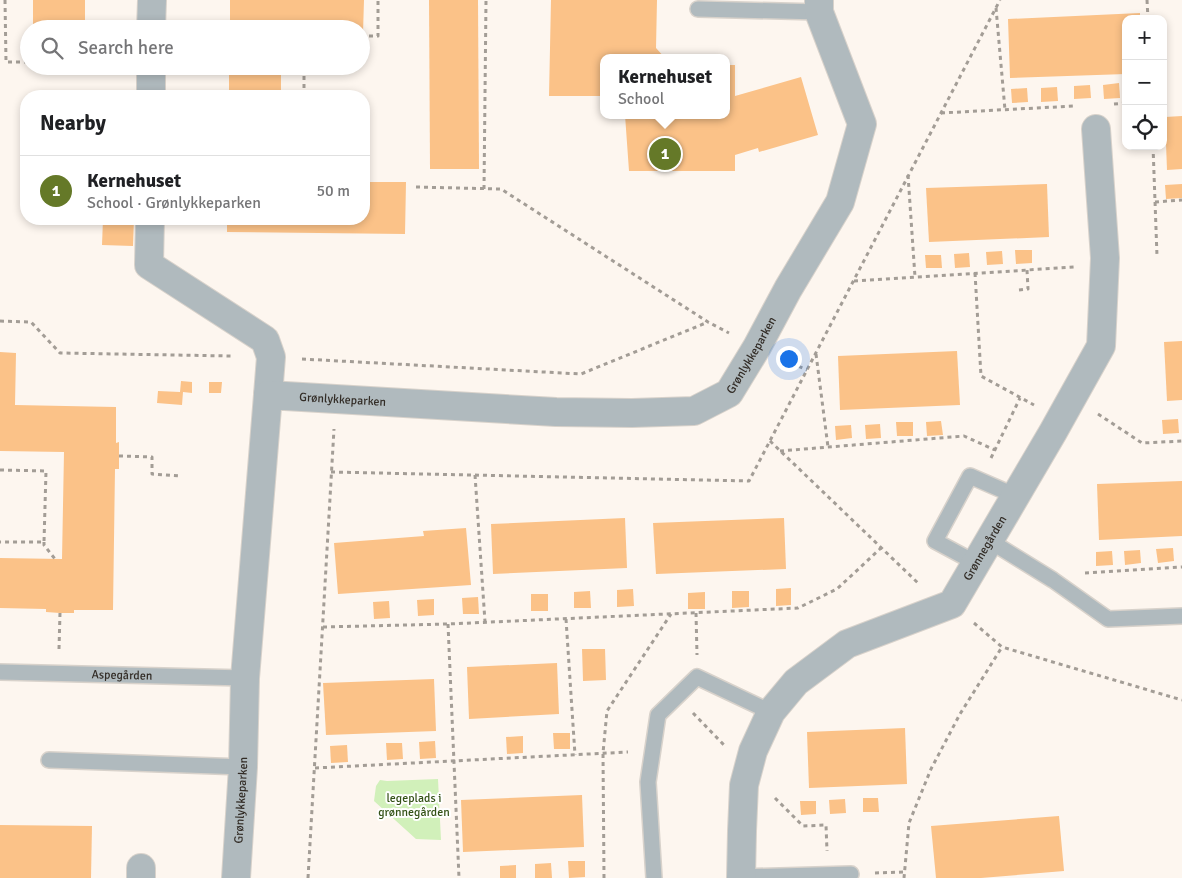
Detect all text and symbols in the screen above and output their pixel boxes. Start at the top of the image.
map controls [1122,15,1167,150]
button: + [1122,15,1167,60]
search box [20,20,370,75]
icon: search [38,34,66,62]
text: Search here [78,36,174,60]
popup [600,54,730,119]
button: − [1122,60,1167,105]
text: Kernehuset [618,65,712,89]
text: School [618,89,664,109]
button: locate [1122,105,1167,150]
text: Nearby [40,110,106,136]
pin: 1 [649,135,681,173]
text: Kernehuset [87,169,181,193]
text: 1 [52,181,60,201]
text: 50 m [316,181,350,201]
text: School · Grønlykkeparken [87,193,261,213]
street label: Grønlykkeparken [723,314,780,397]
your location [776,346,802,372]
street label: Grønlykkeparken [299,390,386,410]
street label: Grønnegården [960,513,1010,584]
street label: Aspegården [91,667,152,684]
street label: Grønlykkeparken [231,757,251,844]
park label: legeplads i grønnegården [378,791,450,820]

